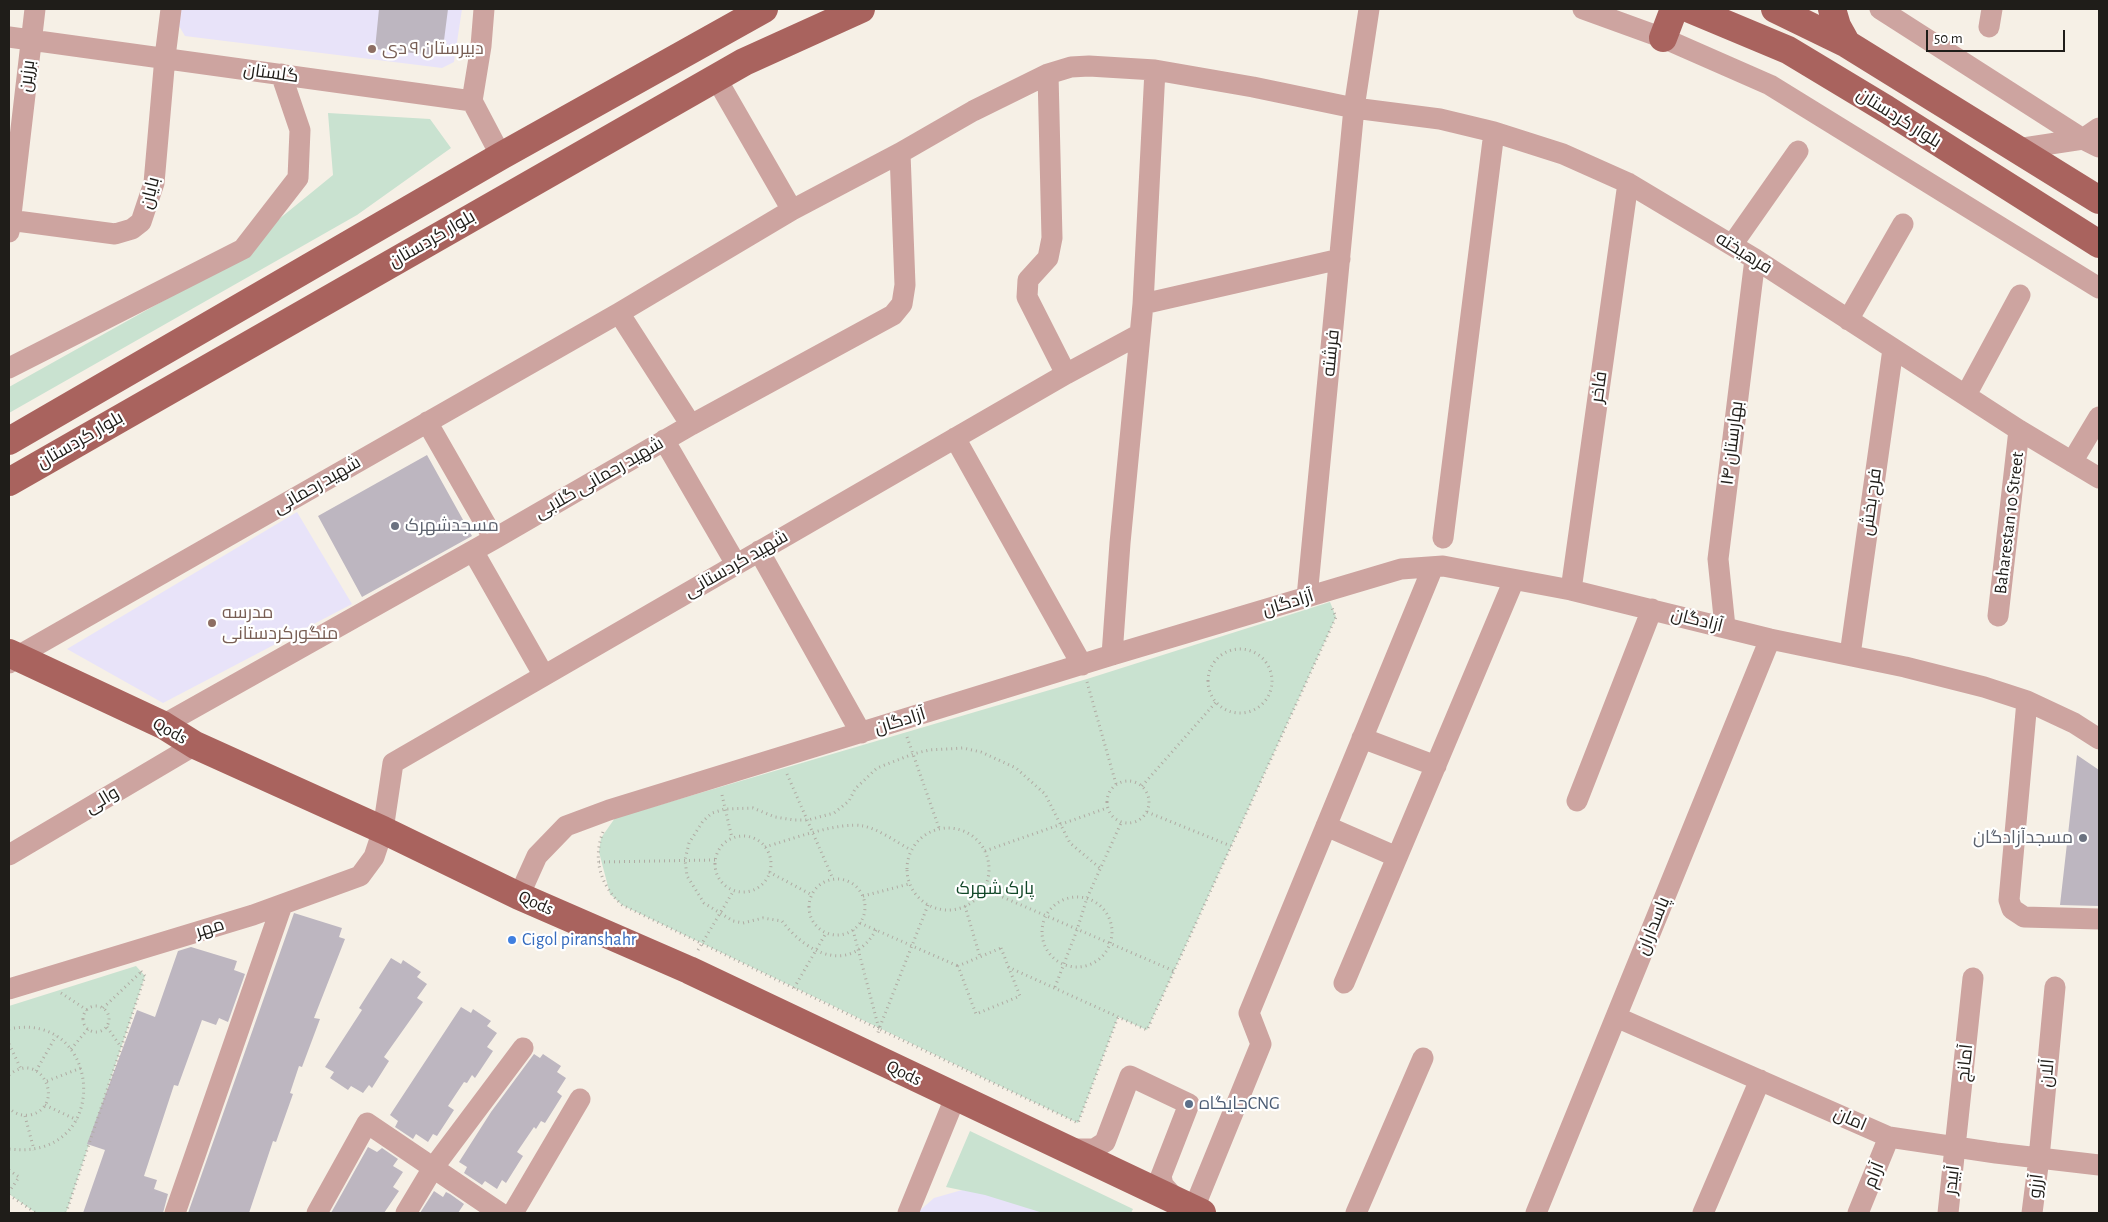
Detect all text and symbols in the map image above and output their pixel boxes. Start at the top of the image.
scale bar [1928,20,2067,52]
text: 50 m [1934,31,1963,46]
place label: دبیرستان ۹ دی [382,38,484,60]
marker: دبیرستان ۹ دی [366,43,378,55]
street label: گلستان [242,58,300,88]
street label: برزین [14,59,40,93]
street label: بلوار کردستان [1853,83,1945,153]
street label: بایان [136,175,164,211]
street label: بلوار کردستان [385,206,479,272]
street label: فرهیخته [1712,227,1776,279]
street label: فرشته [1318,329,1344,377]
street label: فاخر [1586,370,1612,404]
street label: بهارستان ۱۴ [1716,400,1748,486]
street label: بلوار کردستان [33,407,127,473]
street label: شهید رحمانی گلابی [531,432,667,524]
street label: شهید رحمانی [269,451,365,519]
street label: Baharestan 10 Street [1990,451,2028,595]
street label: فرح بخش [1856,467,1886,537]
place label: مسجدشهرک [405,515,499,537]
marker: مسجدشهرک [389,520,401,532]
street label: شهید کردستانی [680,526,792,602]
street label: آزادگان [1260,585,1316,621]
place label: مدرسه منگورکردستانی [222,602,338,644]
street label: آزادگان [1669,603,1725,637]
marker: مدرسه منگورکردستانی [206,617,218,629]
street label: آزادگان [872,703,928,739]
street label: Qods [149,713,191,749]
street label: والی [81,782,123,818]
place label: مسجدآزادگان [1973,827,2073,849]
marker: مسجدآزادگان [2077,832,2089,844]
park label: پارک شهرک [956,878,1034,900]
street label: Qods [515,886,557,920]
street label: پاسداران [1632,894,1674,958]
street label: مهر [193,913,227,943]
place label: Cigol piranshahr [522,929,637,951]
marker: Cigol piranshahr [506,934,518,946]
street label: آمانج [1952,1043,1978,1083]
street label: Qods [883,1055,925,1091]
street label: آلان [2035,1058,2059,1088]
place label: جایگاهCNG [1199,1093,1280,1115]
marker: جایگاهCNG [1183,1098,1195,1110]
street label: امان [1830,1102,1870,1136]
street label: آرام [1859,1159,1889,1191]
street label: آبیدر [1939,1164,1965,1196]
street label: آرزو [2024,1173,2048,1199]

